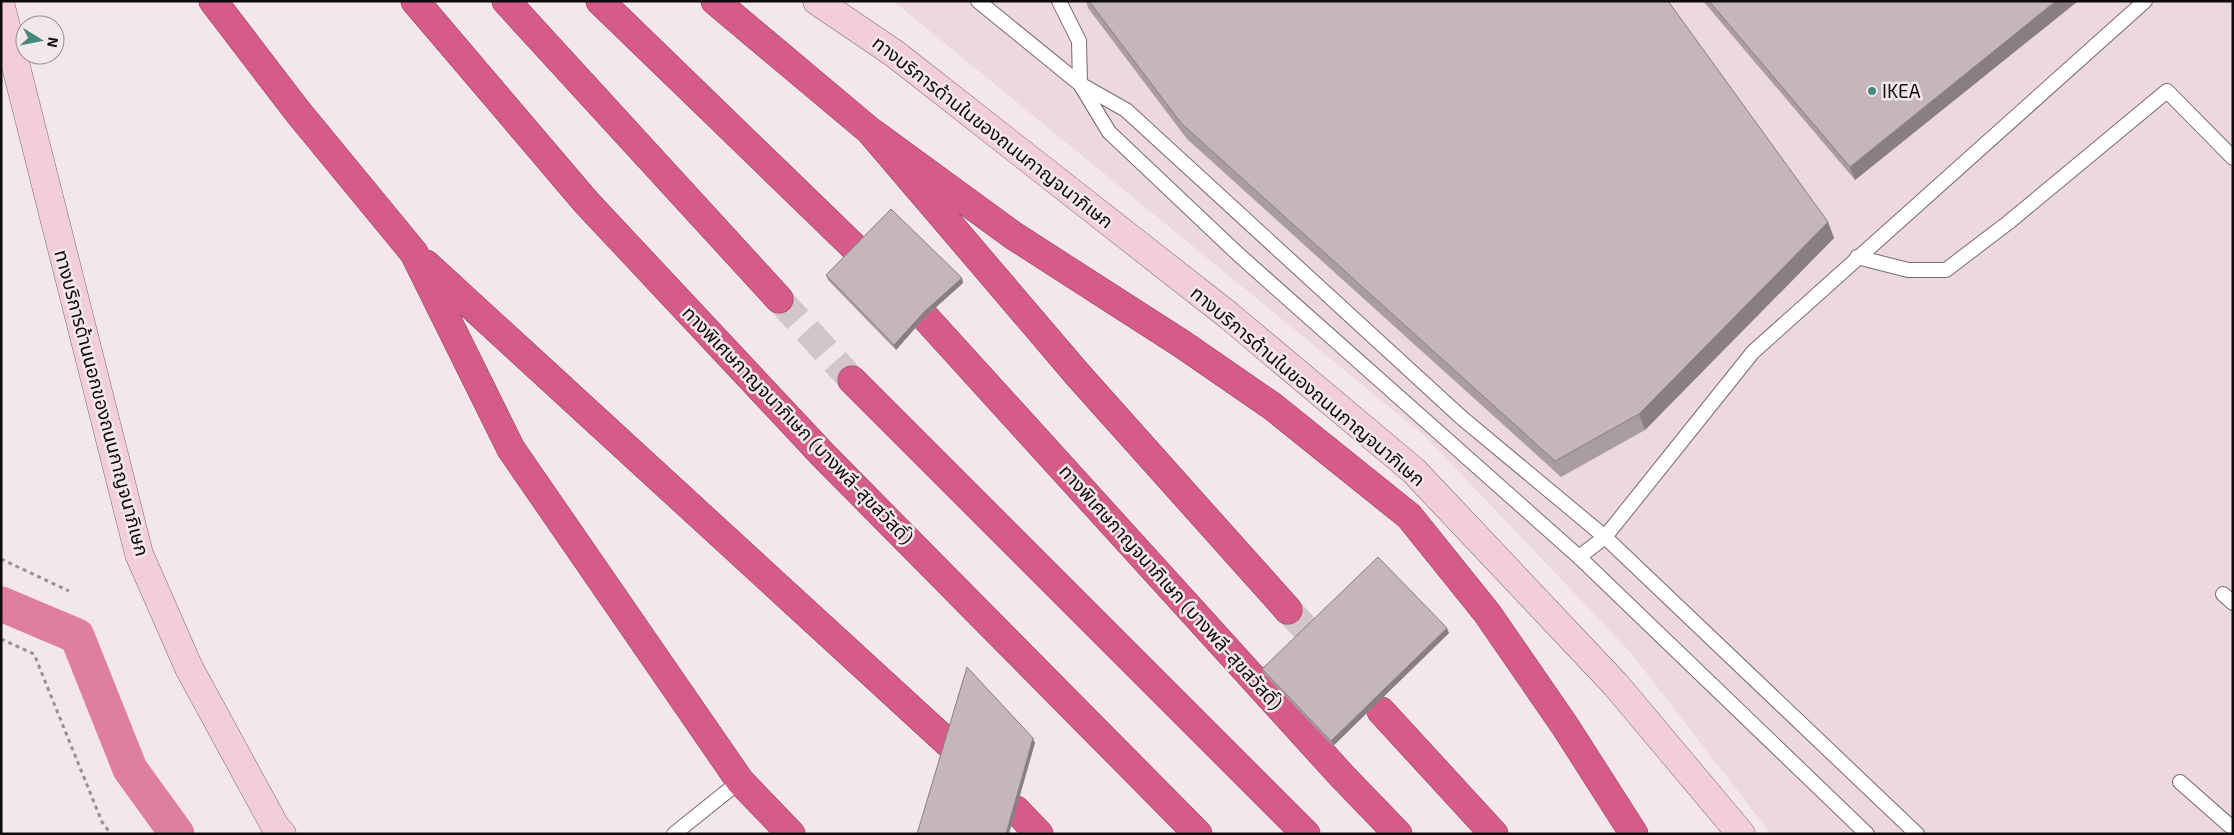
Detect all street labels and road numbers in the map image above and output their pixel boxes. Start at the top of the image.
street label: ทางบริการด้านในของถนนกาญจนาภิเษก [868,30,1118,233]
street label: ทางบริการด้านนอกของถนนกาญจนาภิเษก [50,247,155,559]
street label: ทางบริการด้านในของถนนกาญจนาภิเษก [1186,281,1430,491]
street label: ทางพิเศษกาญจนาภิเษก (บางพลี-สุขสวัสดิ์) [677,301,919,549]
street label: ทางพิเศษกาญจนาภิเษก (บางพลี-สุขสวัสดิ์) [1054,459,1288,715]

